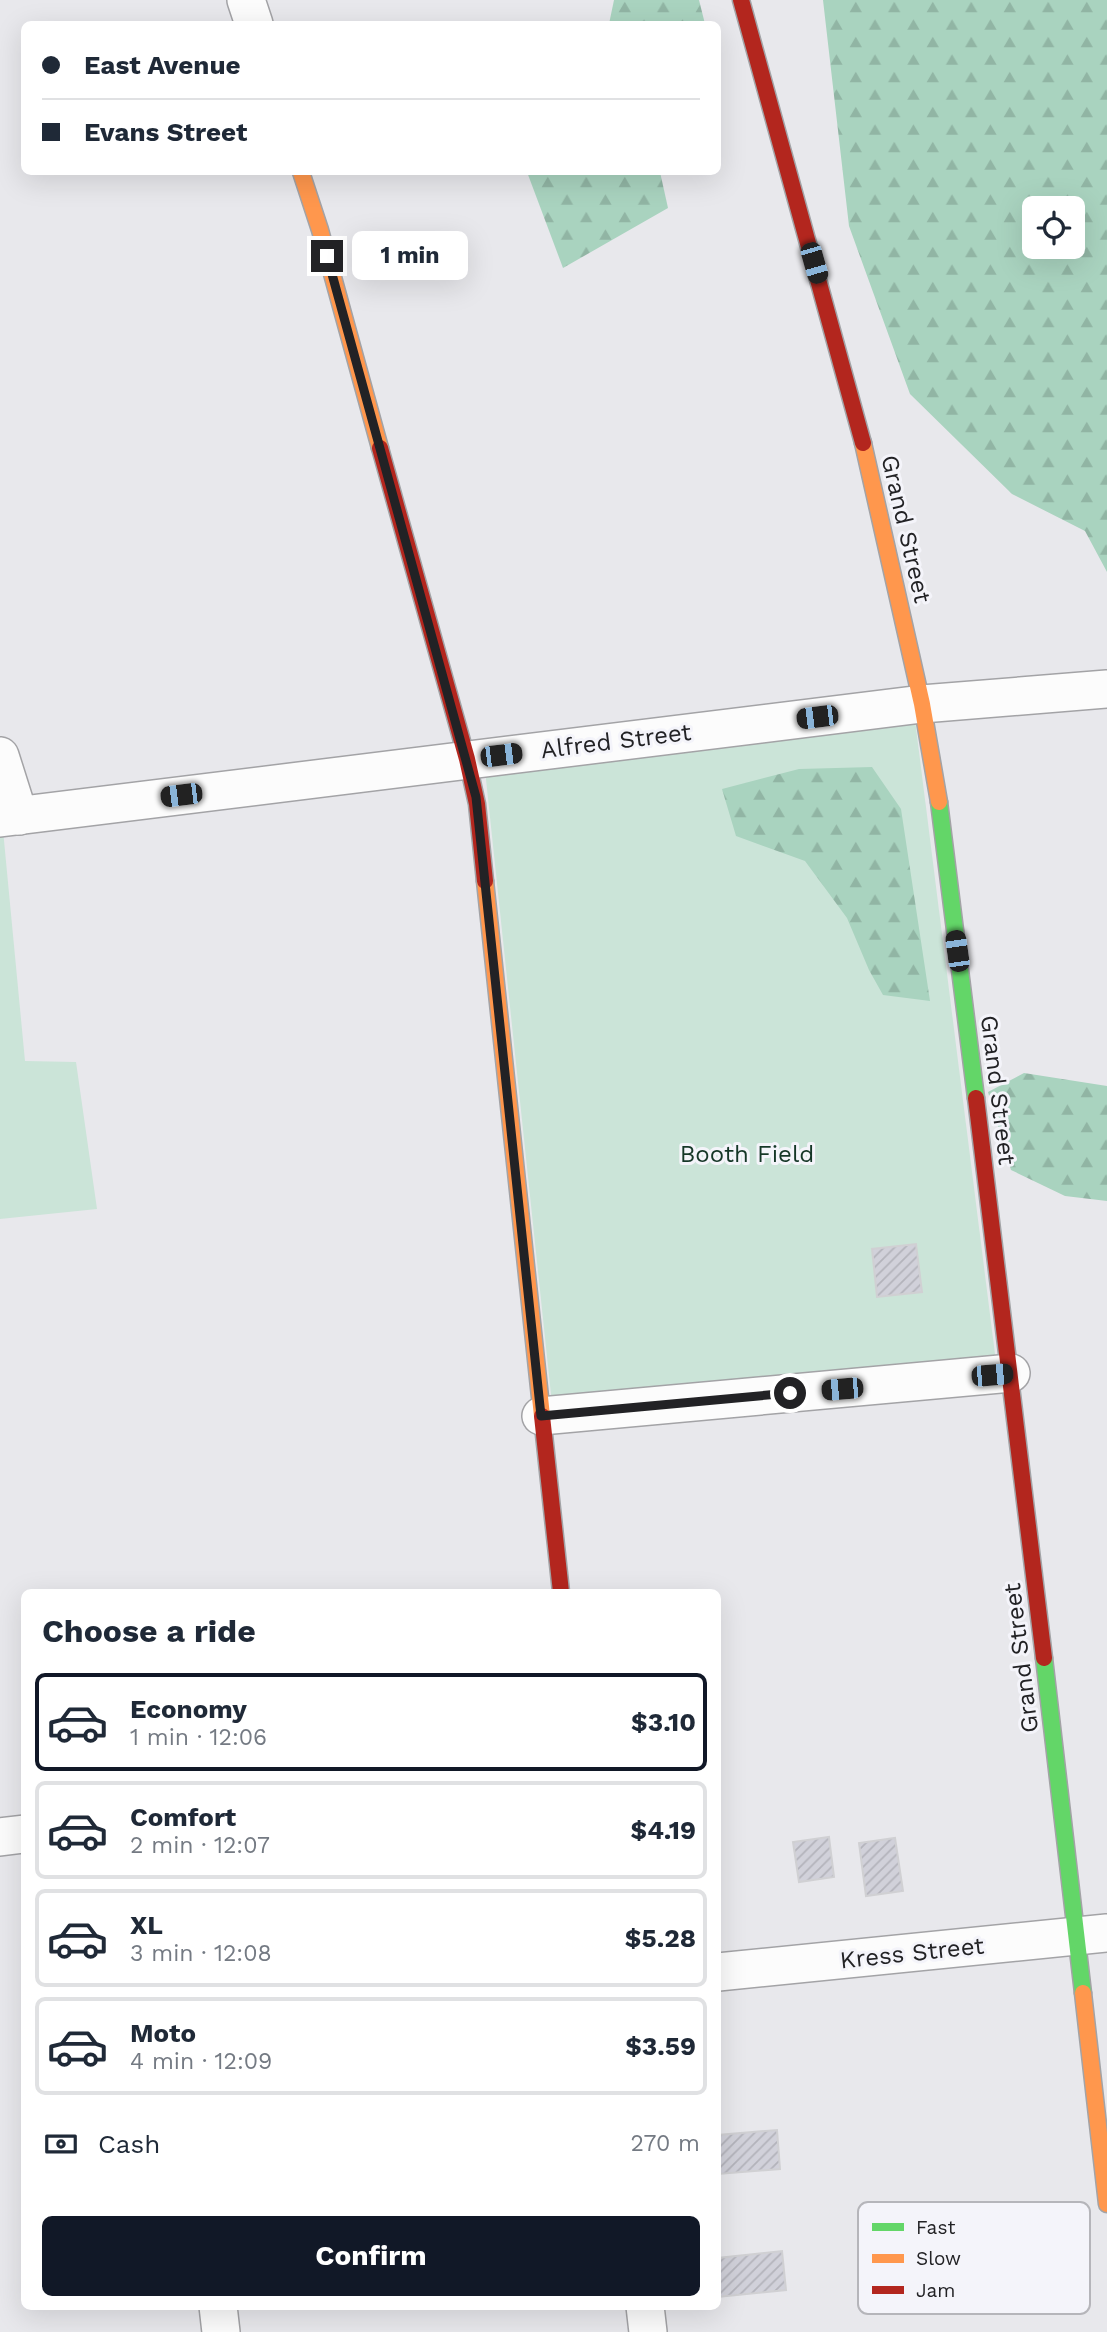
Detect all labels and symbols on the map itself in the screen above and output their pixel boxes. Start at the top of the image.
callout: 1 min [352,232,467,280]
route end [311,240,343,272]
car [799,240,830,286]
street label: Grand Street [875,452,937,606]
car [795,704,840,730]
street label: Alfred Street [539,718,693,764]
car [479,742,524,768]
car [159,782,204,808]
car [944,929,971,973]
street label: Grand Street [975,1013,1021,1167]
park label: Booth Field [680,1140,814,1168]
car [971,1363,1014,1387]
route start [774,1377,806,1409]
car [821,1377,864,1401]
street label: Grand Street [998,1581,1044,1735]
street label: Kress Street [839,1932,985,1974]
legend [858,2202,1090,2314]
text: Fast [916,2216,955,2239]
text: Slow [916,2247,961,2270]
text: Jam [916,2279,955,2302]

